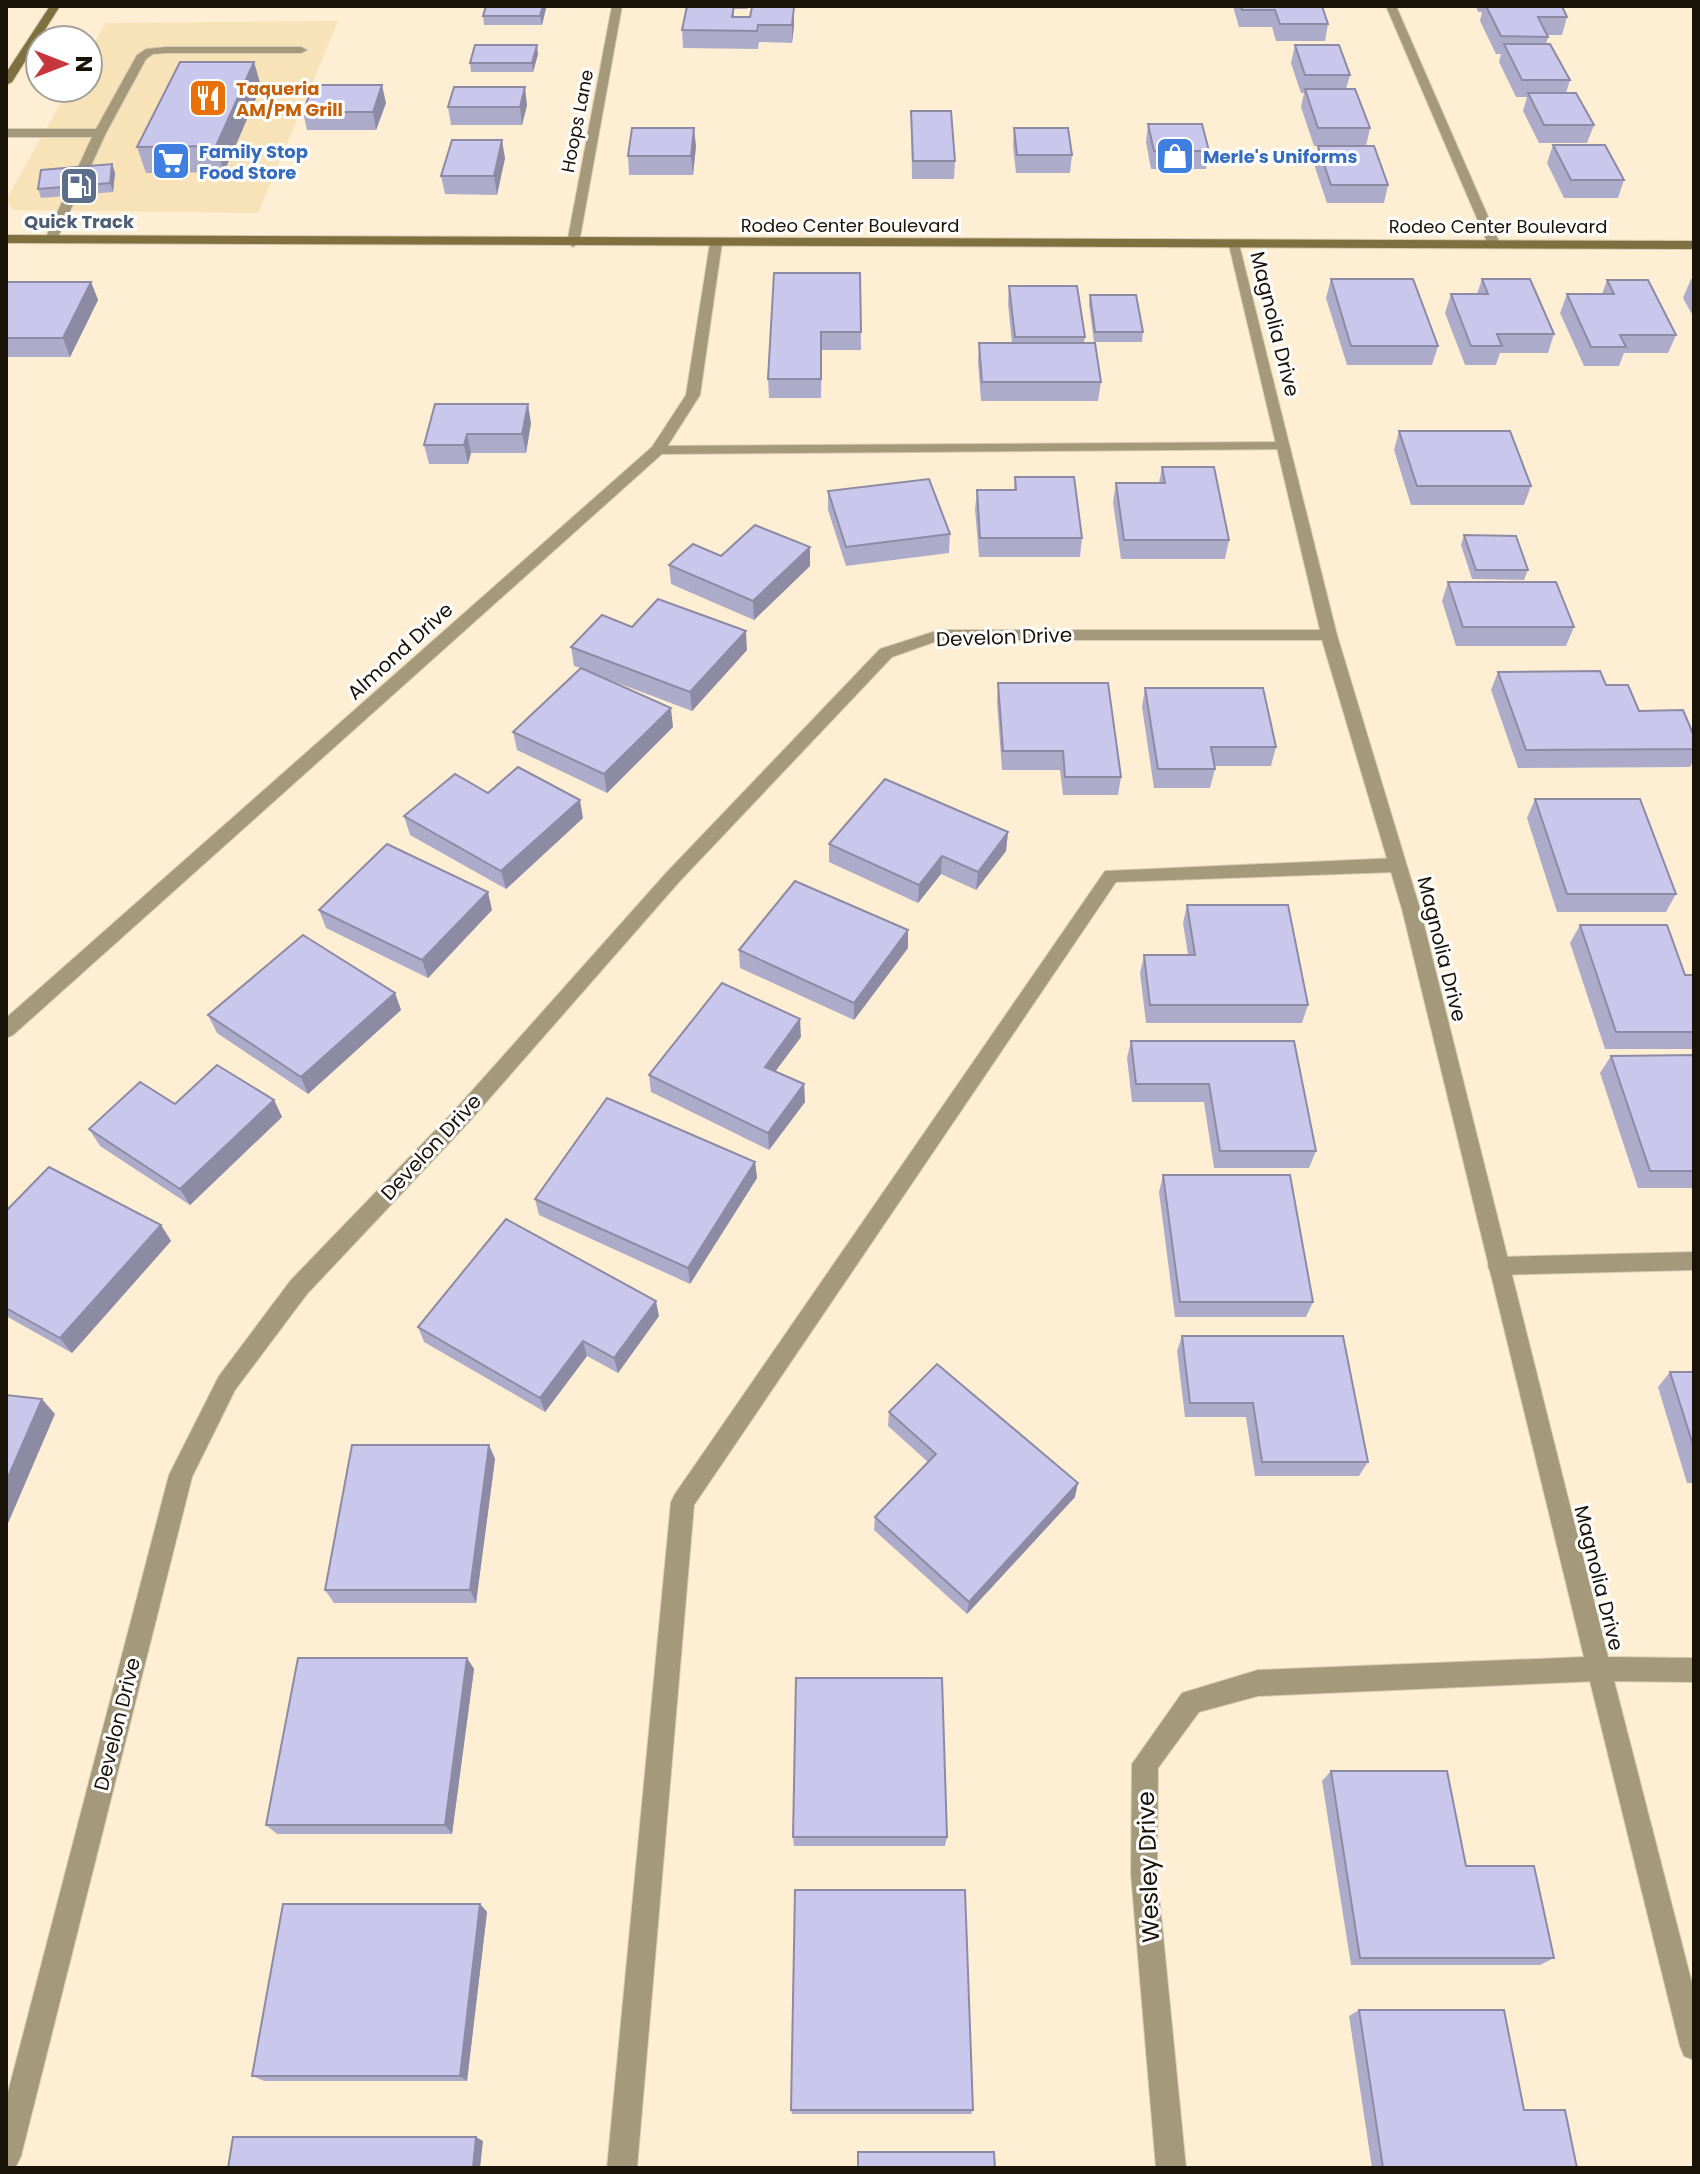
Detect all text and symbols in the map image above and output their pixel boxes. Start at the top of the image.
north arrow [24,24,104,104]
text: N [68,56,99,72]
street label: Hoops Lane [555,67,599,175]
place label: Taqueria AM/PM Grill [236,76,343,122]
restaurant icon: Taqueria AM/PM Grill [187,77,229,119]
shop icon: Merle's Uniforms [1154,135,1196,177]
place label: Family Stop Food Store [199,139,308,185]
supermarket icon: Family Stop Food Store [150,140,192,182]
place label: Merle's Uniforms [1203,144,1357,169]
fuel station icon: Quick Track [58,165,100,207]
place label: Quick Track [24,209,135,234]
street label: Rodeo Center Boulevard [741,213,959,238]
street label: Rodeo Center Boulevard [1389,214,1607,239]
street label: Magnolia Drive [1243,248,1307,400]
street label: Almond Drive [341,596,459,706]
street label: Develon Drive [935,621,1073,653]
street label: Magnolia Drive [1410,873,1474,1025]
street label: Develon Drive [374,1088,488,1206]
street label: Magnolia Drive [1567,1502,1631,1654]
street label: Develon Drive [87,1655,147,1793]
street label: Wesley Drive [1129,1791,1167,1943]

